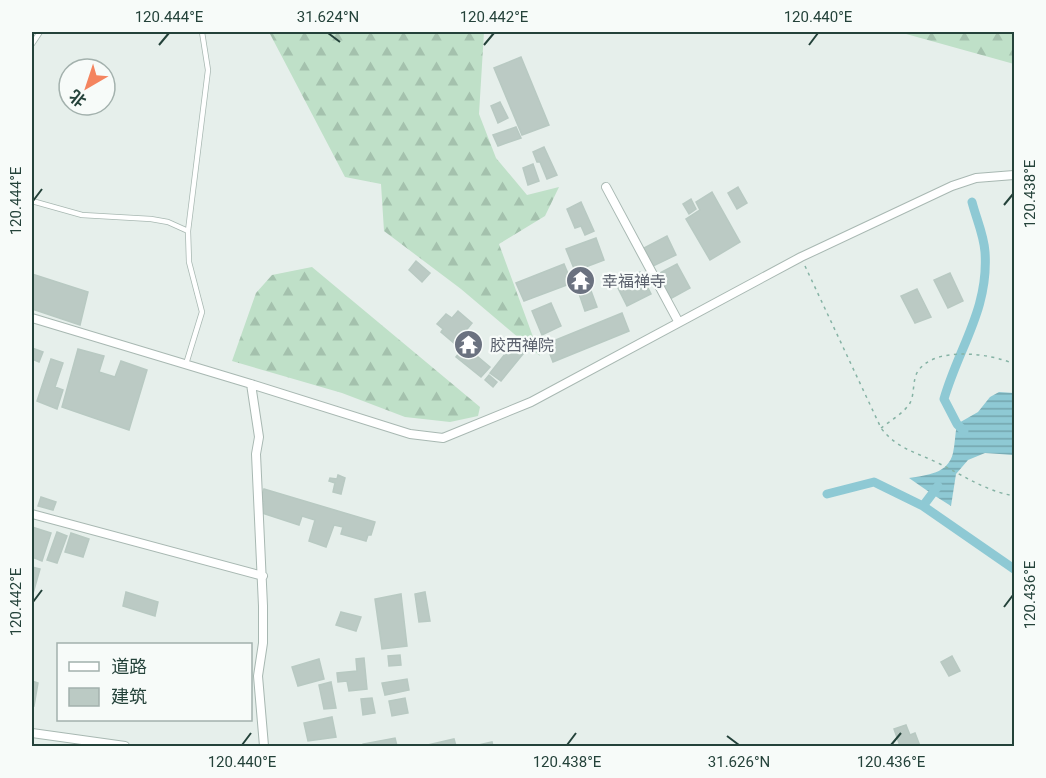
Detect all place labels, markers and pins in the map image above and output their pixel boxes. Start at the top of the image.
temple icon: 幸福禅寺 [565,265,597,297]
place label: 幸福禅寺 [602,272,666,291]
temple icon: 胶西禅院 [453,329,485,361]
place label: 胶西禅院 [490,336,554,355]

